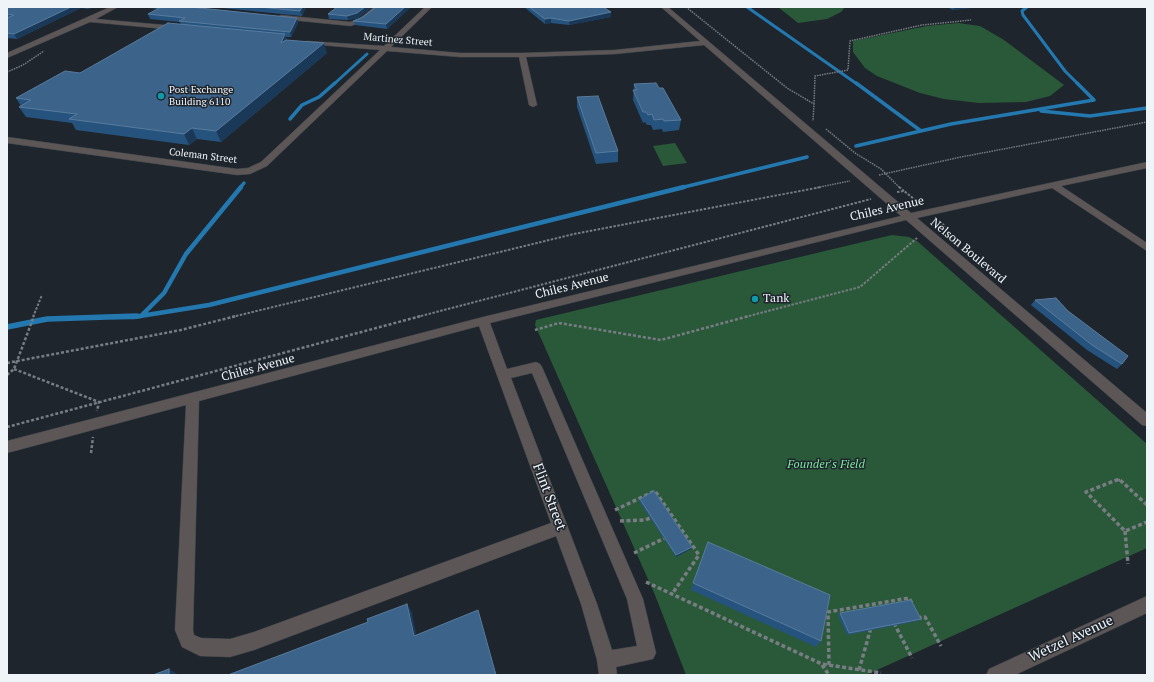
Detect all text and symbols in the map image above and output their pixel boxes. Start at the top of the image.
street label: Martinez Street [363,31,433,49]
place label: Post Exchange Building 6110 [169,84,233,108]
marker: Post Exchange Building 6110 [156,91,166,101]
street label: Coleman Street [168,146,238,166]
street label: Chiles Avenue [849,194,925,224]
street label: Nelson Boulevard [927,215,1009,287]
street label: Chiles Avenue [534,270,610,302]
place label: Tank [763,292,789,306]
marker: Tank [750,294,760,304]
street label: Chiles Avenue [220,351,296,385]
park label: Founder's Field [787,458,865,472]
street label: Flint Street [529,461,569,533]
street label: Wetzel Avenue [1026,612,1116,666]

